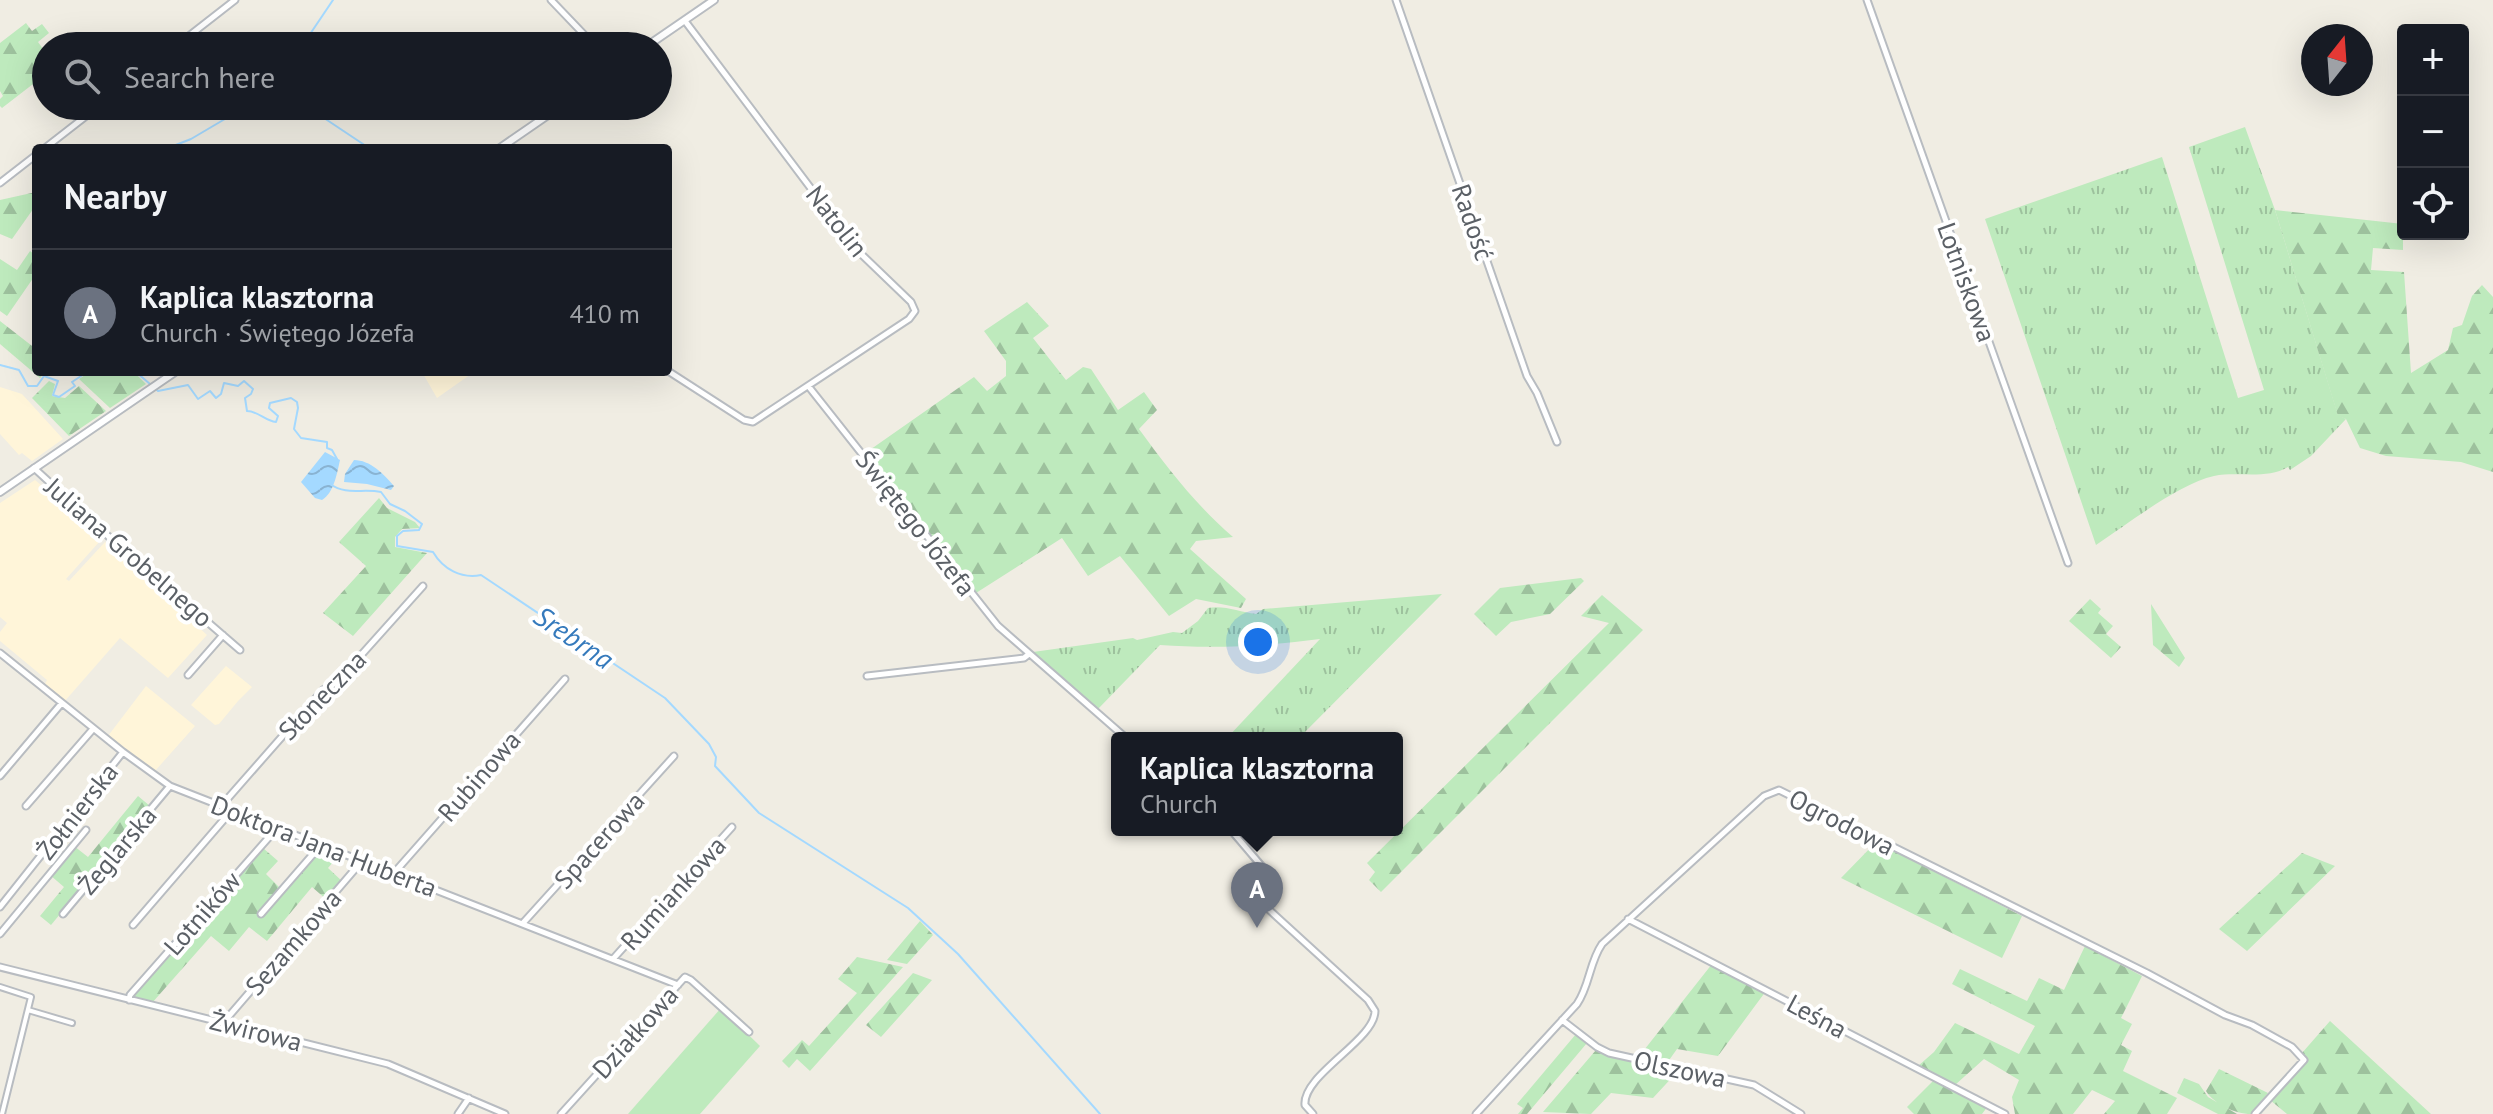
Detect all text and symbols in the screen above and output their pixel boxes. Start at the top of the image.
north arrow [2301,24,2373,96]
map controls [2397,24,2469,240]
button: + [2397,24,2469,96]
search box [32,32,672,120]
icon: search [60,54,104,98]
text: Search here [124,57,275,96]
button: − [2397,96,2469,168]
button: locate [2397,168,2469,240]
text: Nearby [64,174,166,218]
street label: Natolin [799,179,875,263]
street label: Radość [1445,179,1501,265]
street label: Lotniskowa [1930,218,2004,346]
text: Kaplica klasztorna [140,277,374,316]
text: A [82,297,98,330]
text: 410 m [569,297,640,330]
text: Church · Świętego Józefa [140,316,415,349]
street label: Świętego Józefa [849,443,983,603]
street label: Juliana Grobelnego [38,469,220,634]
water label: Srebrna [527,597,621,677]
your location [1238,622,1278,662]
street label: Słoneczna [271,643,373,747]
street label: Rubinowa [430,724,528,828]
popup [1111,732,1403,836]
text: Kaplica klasztorna [1140,748,1374,787]
street label: Żołnierska [29,756,125,866]
street label: Ogrodowa [1784,781,1900,863]
street label: Spacerowa [547,785,651,895]
text: Church [1140,787,1218,820]
street label: Doktora Jana Huberta [206,788,442,904]
street label: Żeglarska [70,799,164,901]
street label: Rumiankowa [613,829,733,957]
pin: A [1231,862,1283,928]
street label: Lotników [156,864,248,962]
street label: Sezamkowa [238,882,348,1002]
street label: Działkowa [585,979,685,1085]
street label: Leśna [1781,987,1853,1045]
street label: Żwirowa [206,1004,306,1058]
street label: Olszowa [1631,1043,1729,1095]

